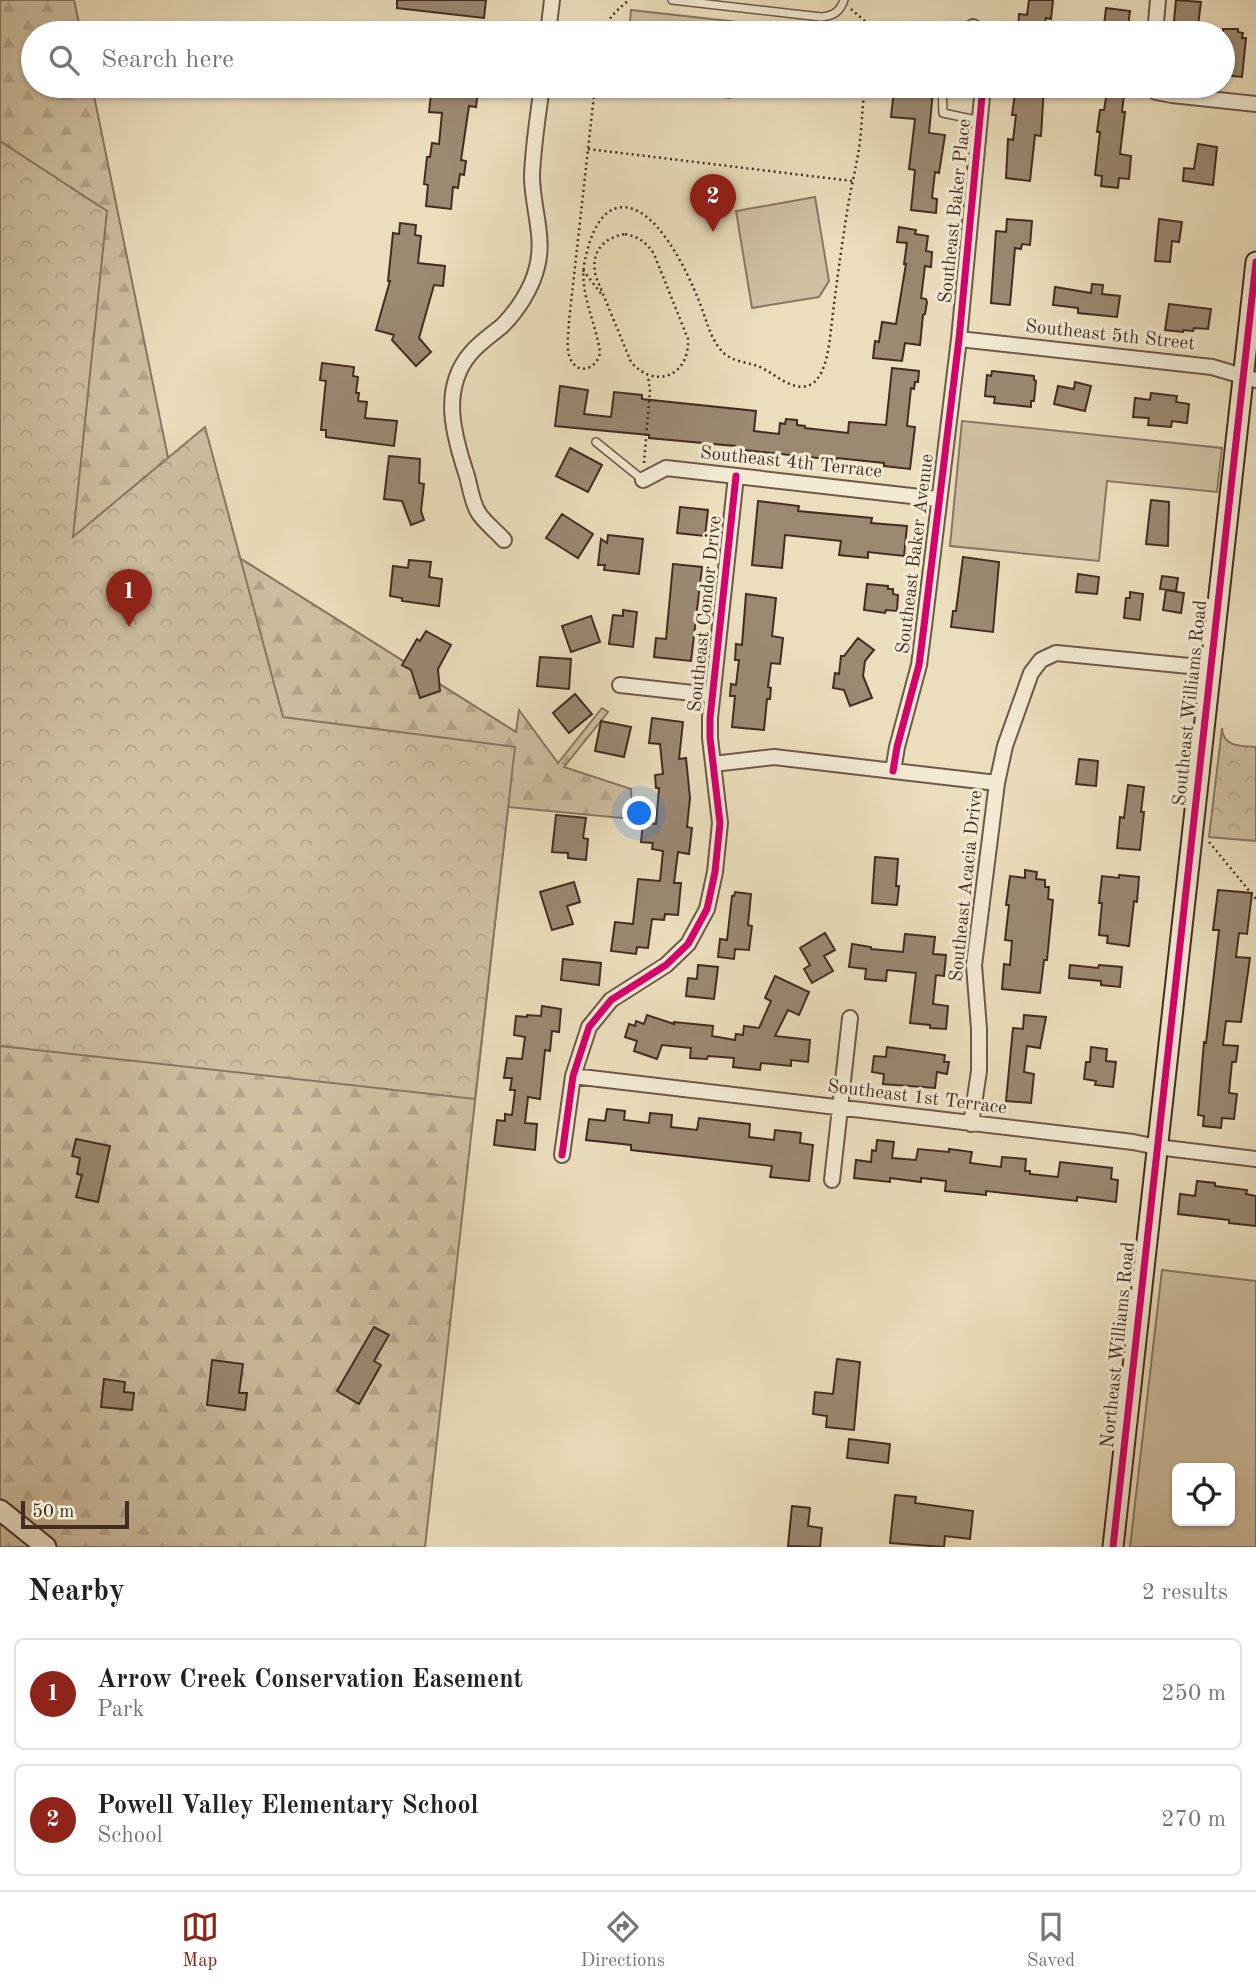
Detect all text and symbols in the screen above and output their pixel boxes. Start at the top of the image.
search box [21,21,1235,98]
icon: search [45,41,83,79]
text: Search here [101,47,234,73]
street label: Southeast Baker Place [937,118,975,304]
pin: 2 [690,174,736,232]
street label: Southeast 5th Street [1024,318,1196,354]
street label: Southeast 4th Terrace [699,444,883,482]
street label: Southeast Baker Avenue [894,453,938,655]
street label: Southeast Condor Drive [686,515,726,713]
pin: 1 [106,569,152,627]
street label: Southeast Williams Road [1171,599,1211,807]
street label: Southeast Acacia Drive [947,789,987,983]
your location [622,796,656,830]
street label: Southeast 1st Terrace [826,1078,1008,1118]
street label: Northeast Williams Road [1099,1241,1139,1449]
map controls [1172,1463,1235,1526]
button: locate [1172,1463,1235,1526]
scale bar [21,1498,130,1530]
text: 50 m [32,1503,74,1522]
text: Nearby [28,1577,125,1607]
text: 2 results [1142,1581,1228,1604]
text: Arrow Creek Conservation Easement [97,1667,523,1693]
text: 1 [46,1682,60,1705]
text: 250 m [1161,1682,1226,1705]
text: Park [97,1698,144,1721]
text: Powell Valley Elementary School [97,1793,479,1819]
text: 2 [46,1808,60,1831]
text: 270 m [1161,1808,1226,1831]
text: School [97,1824,163,1847]
tab: Map [181,1908,219,1973]
tab: Directions [581,1908,665,1973]
tab: Saved [1027,1908,1075,1973]

